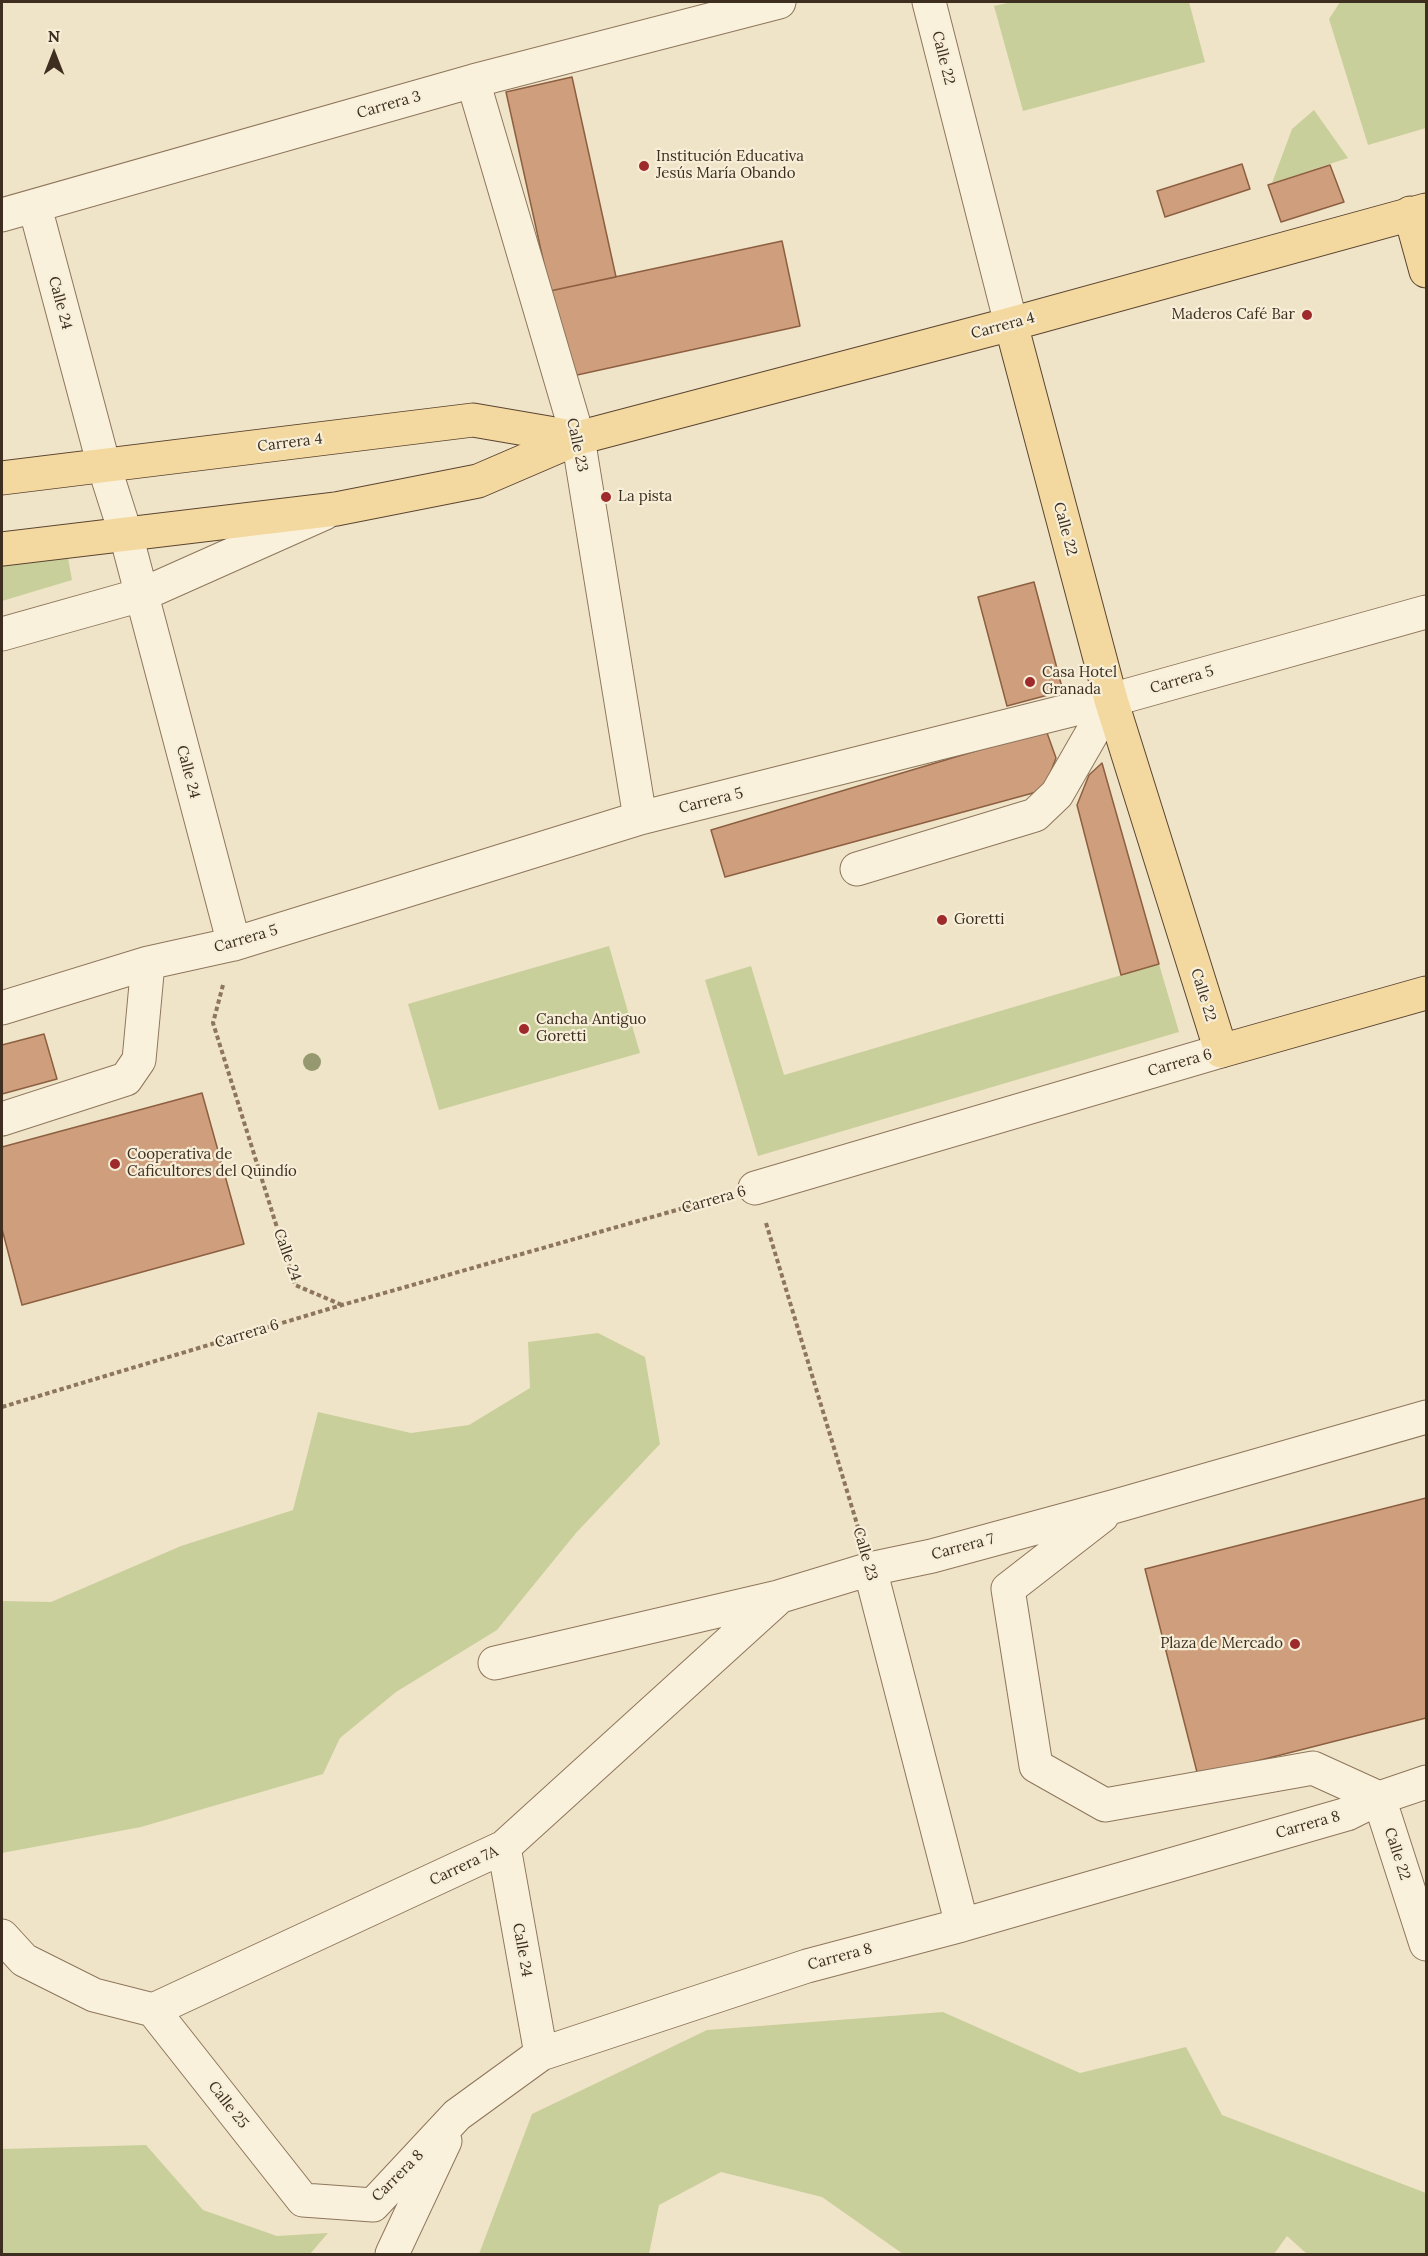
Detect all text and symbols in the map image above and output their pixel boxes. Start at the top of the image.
north arrow [24,24,84,84]
text: N [48,26,60,46]
street label: Calle 22 [928,29,958,87]
street label: Carrera 3 [355,87,423,123]
place label: Institución Educativa Jesús María Obando [656,148,804,183]
marker: Institución Educativa Jesús María Obando [637,159,651,173]
street label: Calle 24 [44,274,76,332]
place label: Maderos Café Bar [1171,306,1295,324]
marker: Maderos Café Bar [1300,308,1314,322]
street label: Carrera 4 [969,309,1037,343]
street label: Calle 23 [563,416,591,474]
street label: Carrera 4 [256,430,324,456]
place label: La pista [618,488,672,506]
marker: La pista [599,490,613,504]
street label: Calle 22 [1049,500,1081,558]
street label: Carrera 5 [1148,662,1216,698]
place label: Casa Hotel Granada [1042,664,1117,699]
marker: Casa Hotel Granada [1023,675,1037,689]
street label: Calle 24 [172,743,204,801]
street label: Carrera 5 [677,784,745,818]
place label: Goretti [954,911,1005,929]
marker: Goretti [935,913,949,927]
street label: Carrera 5 [212,921,280,957]
street label: Calle 22 [1186,966,1220,1024]
place label: Cancha Antiguo Goretti [536,1011,646,1046]
marker: Cancha Antiguo Goretti [517,1022,531,1036]
street label: Carrera 6 [1146,1045,1214,1081]
place label: Cooperativa de Caficultores del Quindío [127,1146,297,1181]
marker: Cooperativa de Caficultores del Quindío [108,1157,122,1171]
street label: Carrera 6 [680,1182,748,1218]
street label: Calle 24 [269,1226,305,1284]
street label: Carrera 6 [213,1316,281,1352]
street label: Calle 23 [849,1525,881,1583]
street label: Carrera 7 [930,1530,996,1564]
place label: Plaza de Mercado [1160,1635,1283,1653]
marker: Plaza de Mercado [1288,1637,1302,1651]
street label: Carrera 8 [1274,1807,1342,1843]
street label: Calle 22 [1380,1825,1414,1883]
street label: Carrera 7A [427,1842,501,1890]
street label: Calle 24 [508,1922,536,1978]
street label: Carrera 8 [806,1940,874,1974]
street label: Calle 25 [204,2078,252,2132]
street label: Carrera 8 [368,2146,428,2206]

